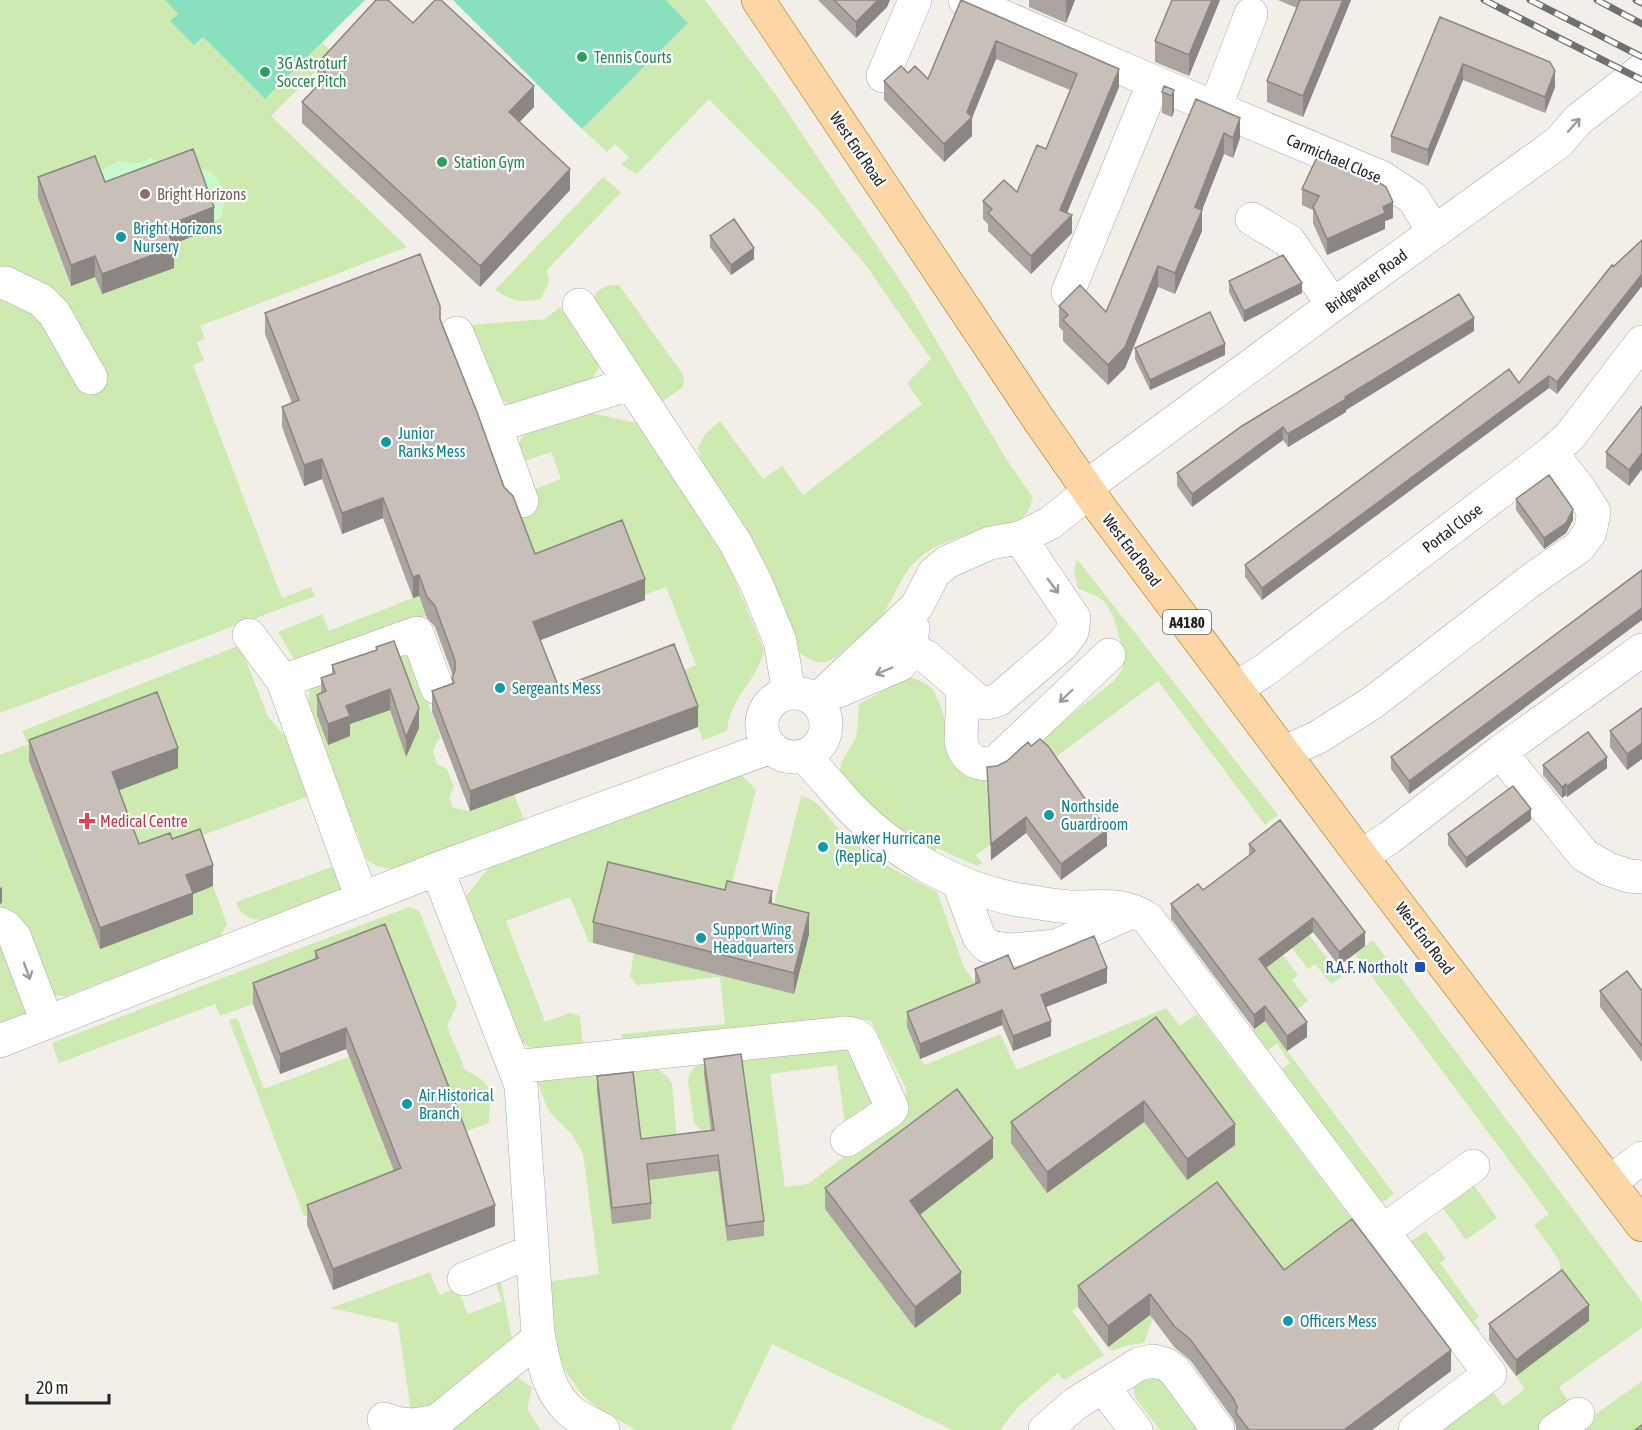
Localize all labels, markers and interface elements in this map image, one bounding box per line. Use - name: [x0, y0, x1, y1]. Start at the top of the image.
- place label: Tennis Courts: [594, 48, 672, 66]
- marker: Tennis Courts: [575, 50, 589, 64]
- place label: 3G Astroturf Soccer Pitch: [277, 54, 347, 90]
- marker: 3G Astroturf Soccer Pitch: [258, 65, 272, 79]
- street label: West End Road: [827, 108, 889, 190]
- one-way arrow: [1567, 118, 1581, 133]
- street label: Carmichael Close: [1284, 130, 1384, 186]
- place label: Station Gym: [454, 153, 525, 172]
- marker: Station Gym: [435, 155, 449, 169]
- place label: Bright Horizons: [157, 185, 247, 204]
- marker: Bright Horizons: [138, 187, 152, 201]
- place label: Bright Horizons Nursery: [133, 219, 223, 256]
- marker: Bright Horizons Nursery: [114, 230, 128, 244]
- street label: Bridgwater Road: [1322, 245, 1411, 317]
- place label: Junior Ranks Mess: [398, 424, 466, 460]
- marker: Junior Ranks Mess: [379, 435, 393, 449]
- street label: Portal Close: [1419, 500, 1485, 556]
- street label: West End Road: [1099, 510, 1165, 590]
- one-way arrow: [1046, 578, 1059, 594]
- road number: A4180: [1163, 610, 1211, 634]
- one-way arrow: [876, 666, 894, 677]
- place label: Sergeants Mess: [512, 679, 601, 698]
- marker: Sergeants Mess: [493, 681, 507, 695]
- one-way arrow: [1059, 688, 1074, 703]
- place label: Northside Guardroom: [1061, 797, 1128, 833]
- marker: Northside Guardroom: [1042, 808, 1056, 822]
- marker: Medical Centre: [78, 812, 96, 830]
- place label: Medical Centre: [100, 812, 188, 830]
- place label: Hawker Hurricane (Replica): [835, 829, 941, 866]
- marker: Hawker Hurricane (Replica): [816, 840, 830, 854]
- street label: West End Road: [1392, 898, 1458, 978]
- place label: Support Wing Headquarters: [713, 920, 794, 957]
- marker: Support Wing Headquarters: [694, 931, 708, 945]
- place label: R.A.F. Northolt: [1326, 958, 1408, 976]
- marker: R.A.F. Northolt: [1413, 960, 1427, 974]
- one-way arrow: [22, 961, 33, 980]
- place label: Air Historical Branch: [419, 1086, 495, 1122]
- marker: Air Historical Branch: [400, 1097, 414, 1111]
- place label: Officers Mess: [1300, 1312, 1377, 1330]
- marker: Officers Mess: [1281, 1314, 1295, 1328]
- scale bar: [27, 1367, 110, 1405]
- text: 20 m: [36, 1377, 68, 1398]

